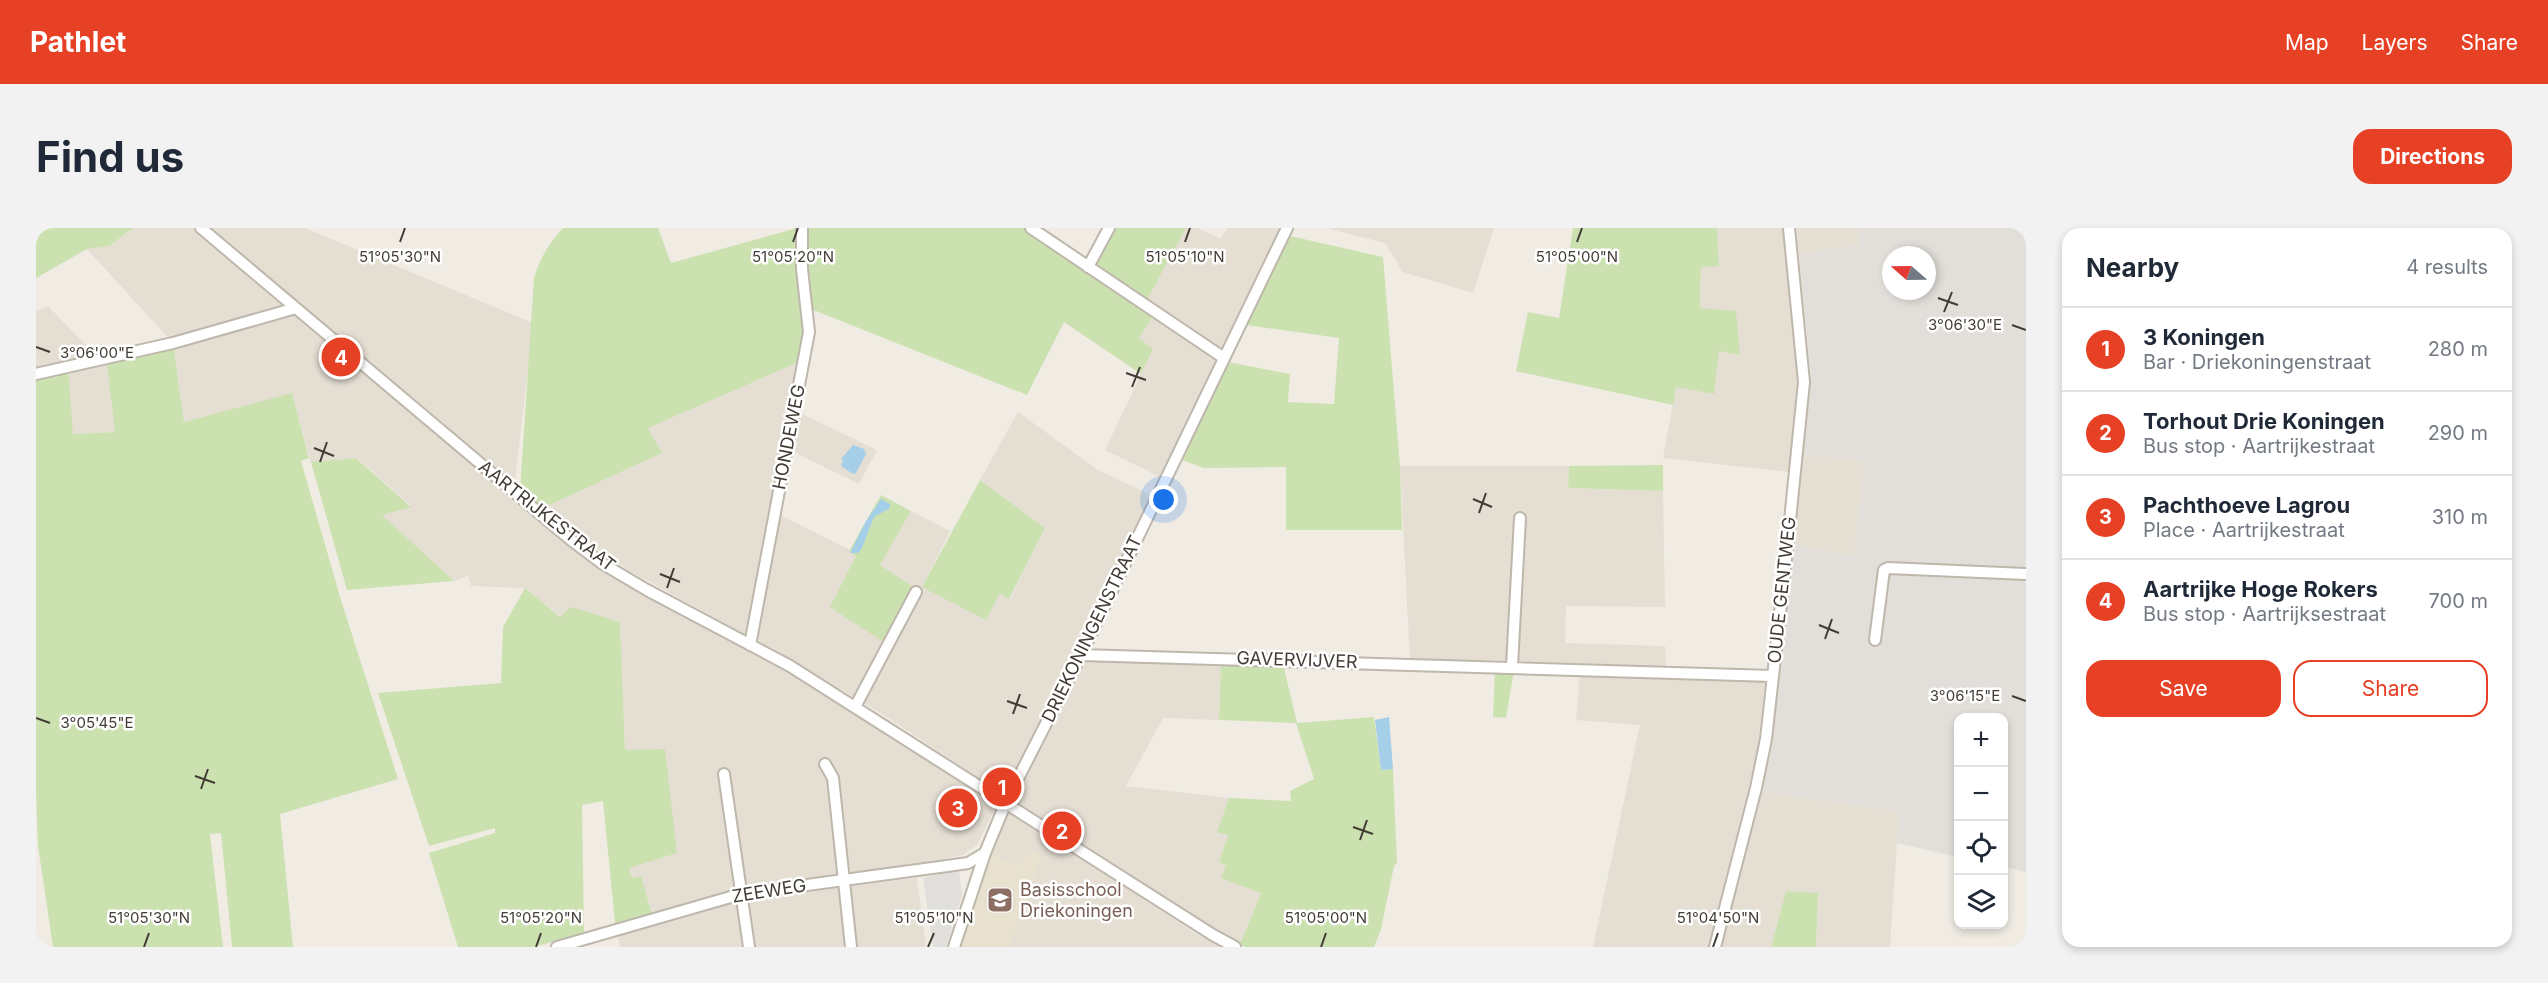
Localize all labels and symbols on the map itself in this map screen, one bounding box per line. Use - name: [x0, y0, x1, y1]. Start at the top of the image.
- north arrow: [1882, 246, 1936, 300]
- text: 51°05'30"N: [359, 247, 441, 266]
- text: 51°05'20"N: [752, 247, 834, 266]
- text: 51°05'10"N: [1146, 247, 1224, 266]
- text: 51°05'00"N: [1536, 247, 1618, 266]
- text: 3°06'30"E: [1928, 315, 2002, 334]
- pin: 4: [322, 334, 360, 380]
- text: 3°06'00"E: [60, 343, 134, 362]
- street label: HONDEWEG: [768, 383, 809, 491]
- street label: AARTRIJKESTRAAT: [475, 456, 620, 576]
- your location: [1149, 485, 1178, 514]
- street label: OUDE GENTWEG: [1763, 516, 1800, 664]
- street label: DRIEKONINGENSTRAAT: [1037, 532, 1146, 726]
- street label: GAVERVIJVER: [1236, 647, 1358, 672]
- text: 3°06'15"E: [1930, 686, 2000, 705]
- text: 3°05'45"E: [61, 713, 133, 732]
- pin: 1: [982, 764, 1022, 810]
- pin: 3: [938, 786, 978, 830]
- pin: 2: [1042, 808, 1082, 854]
- street label: ZEEWEG: [730, 874, 808, 907]
- place label: Basisschool Driekoningen: [1020, 879, 1133, 921]
- school or university icon: Basisschool Driekoningen: [985, 885, 1015, 915]
- text: 51°05'30"N: [108, 908, 190, 927]
- text: 51°05'20"N: [500, 908, 582, 927]
- text: 51°05'10"N: [895, 908, 973, 927]
- text: 51°05'00"N: [1285, 908, 1367, 927]
- text: 51°04'50"N: [1677, 908, 1759, 927]

